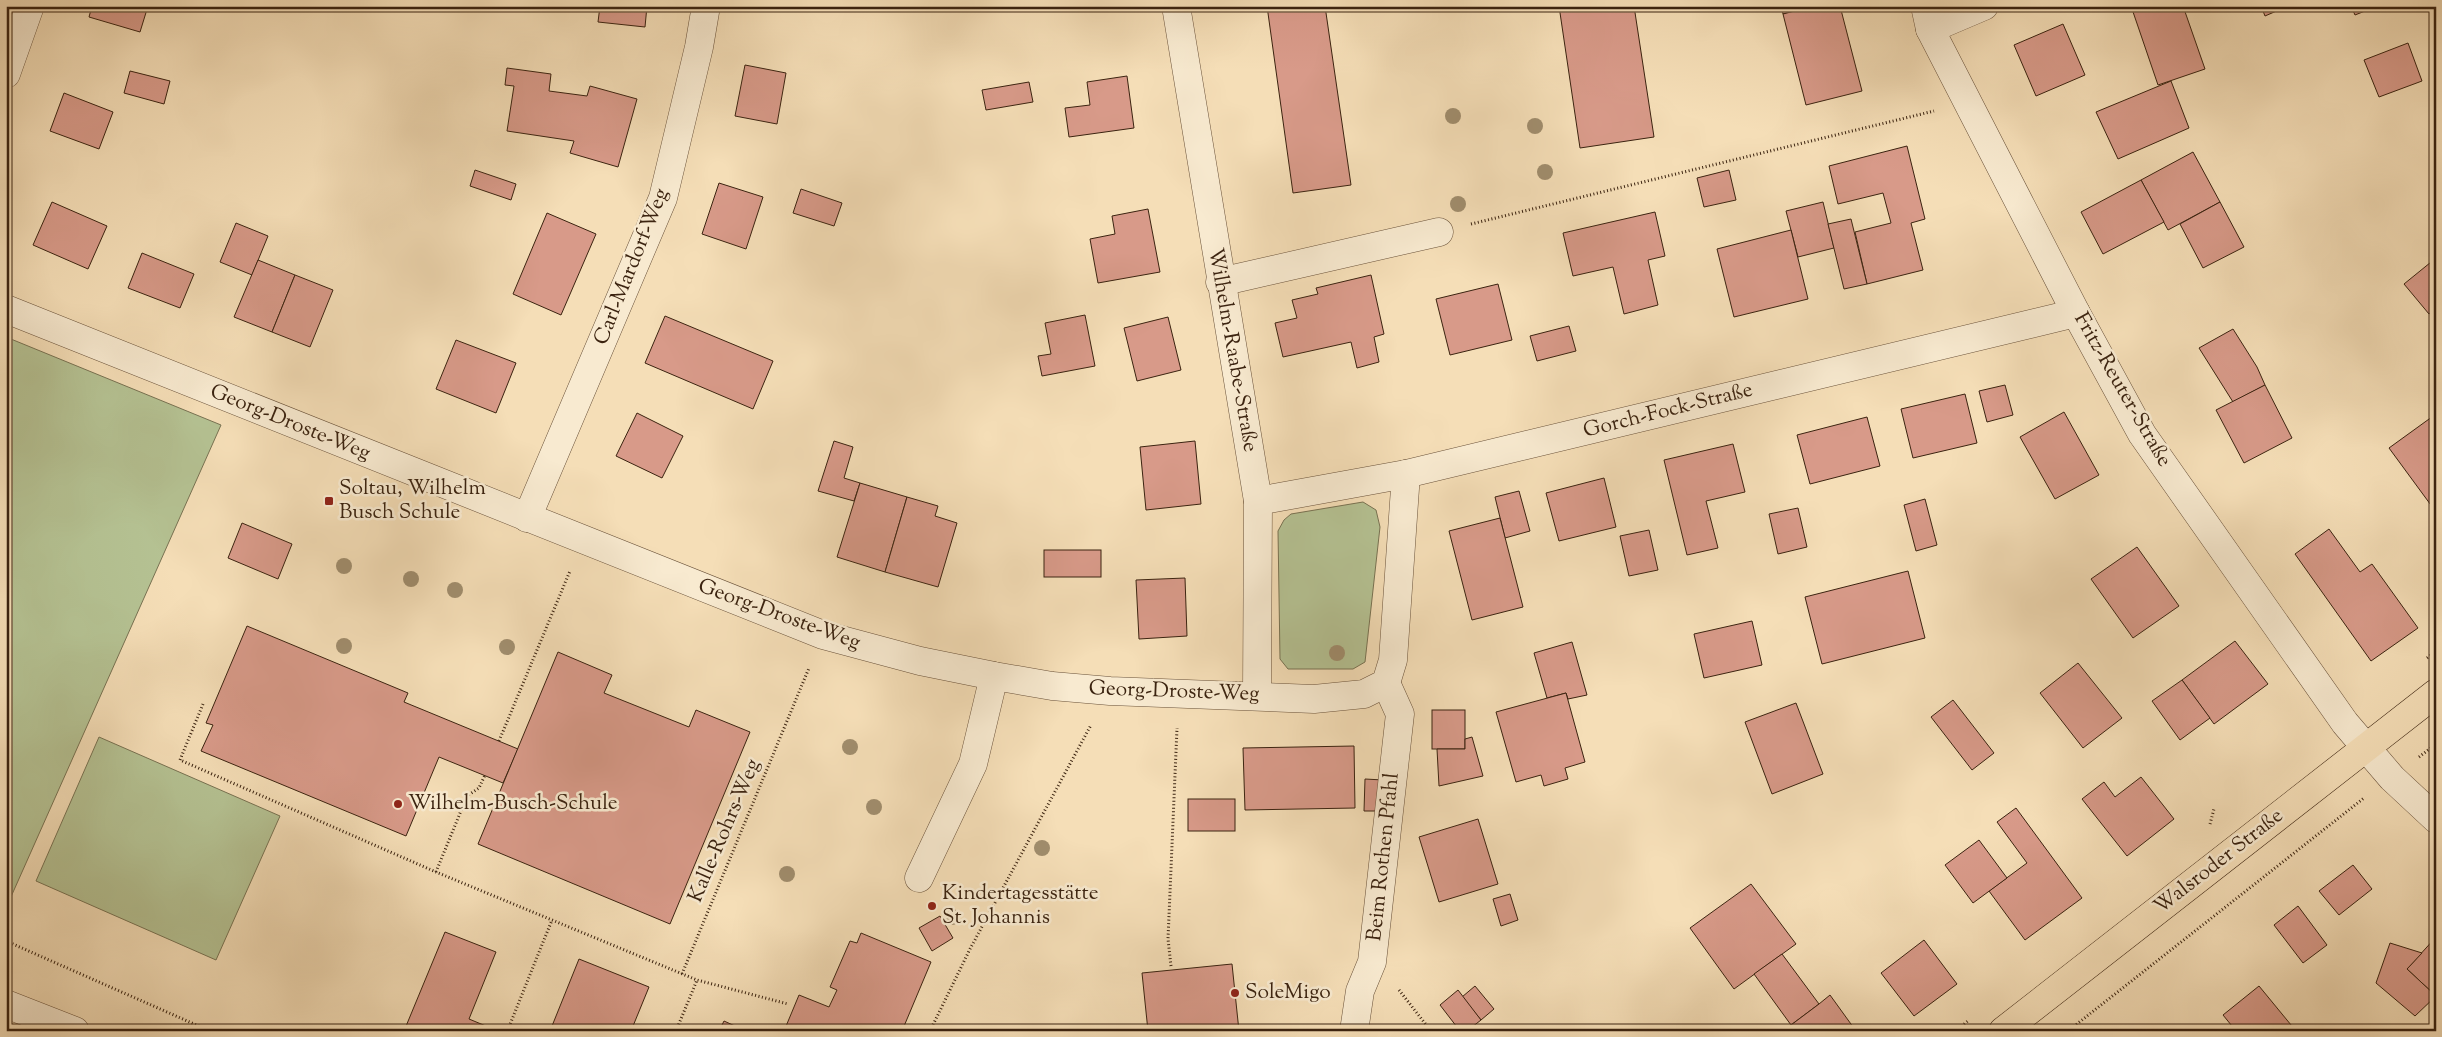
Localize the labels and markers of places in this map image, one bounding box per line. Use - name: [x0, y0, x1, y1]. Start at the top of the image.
- place label: Soltau, Wilhelm Busch Schule: [339, 474, 486, 528]
- marker: Soltau, Wilhelm Busch Schule: [323, 495, 335, 507]
- place label: Wilhelm-Busch-Schule: [408, 789, 618, 819]
- marker: Wilhelm-Busch-Schule: [392, 798, 404, 810]
- place label: Kindertagesstätte St. Johannis: [942, 879, 1099, 933]
- marker: Kindertagesstätte St. Johannis: [926, 900, 938, 912]
- place label: SoleMigo: [1245, 978, 1331, 1008]
- marker: SoleMigo: [1229, 987, 1241, 999]

